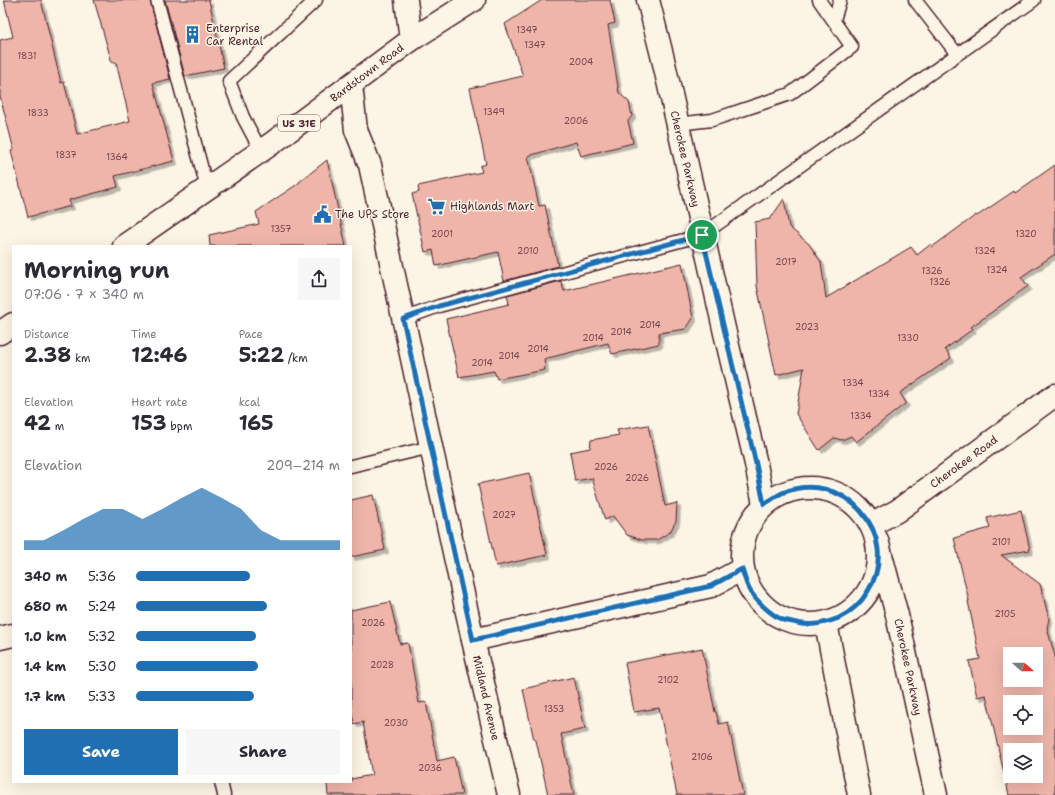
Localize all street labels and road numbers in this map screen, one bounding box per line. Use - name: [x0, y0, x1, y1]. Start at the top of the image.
- street label: Bardstown Road: [327, 40, 407, 106]
- street label: Cherokee Parkway: [667, 109, 703, 209]
- road number: US 31E: [278, 115, 320, 131]
- street label: Cherokee Road: [927, 432, 1001, 492]
- street label: Cherokee Parkway: [890, 617, 926, 717]
- street label: Midland Avenue: [469, 654, 503, 742]

